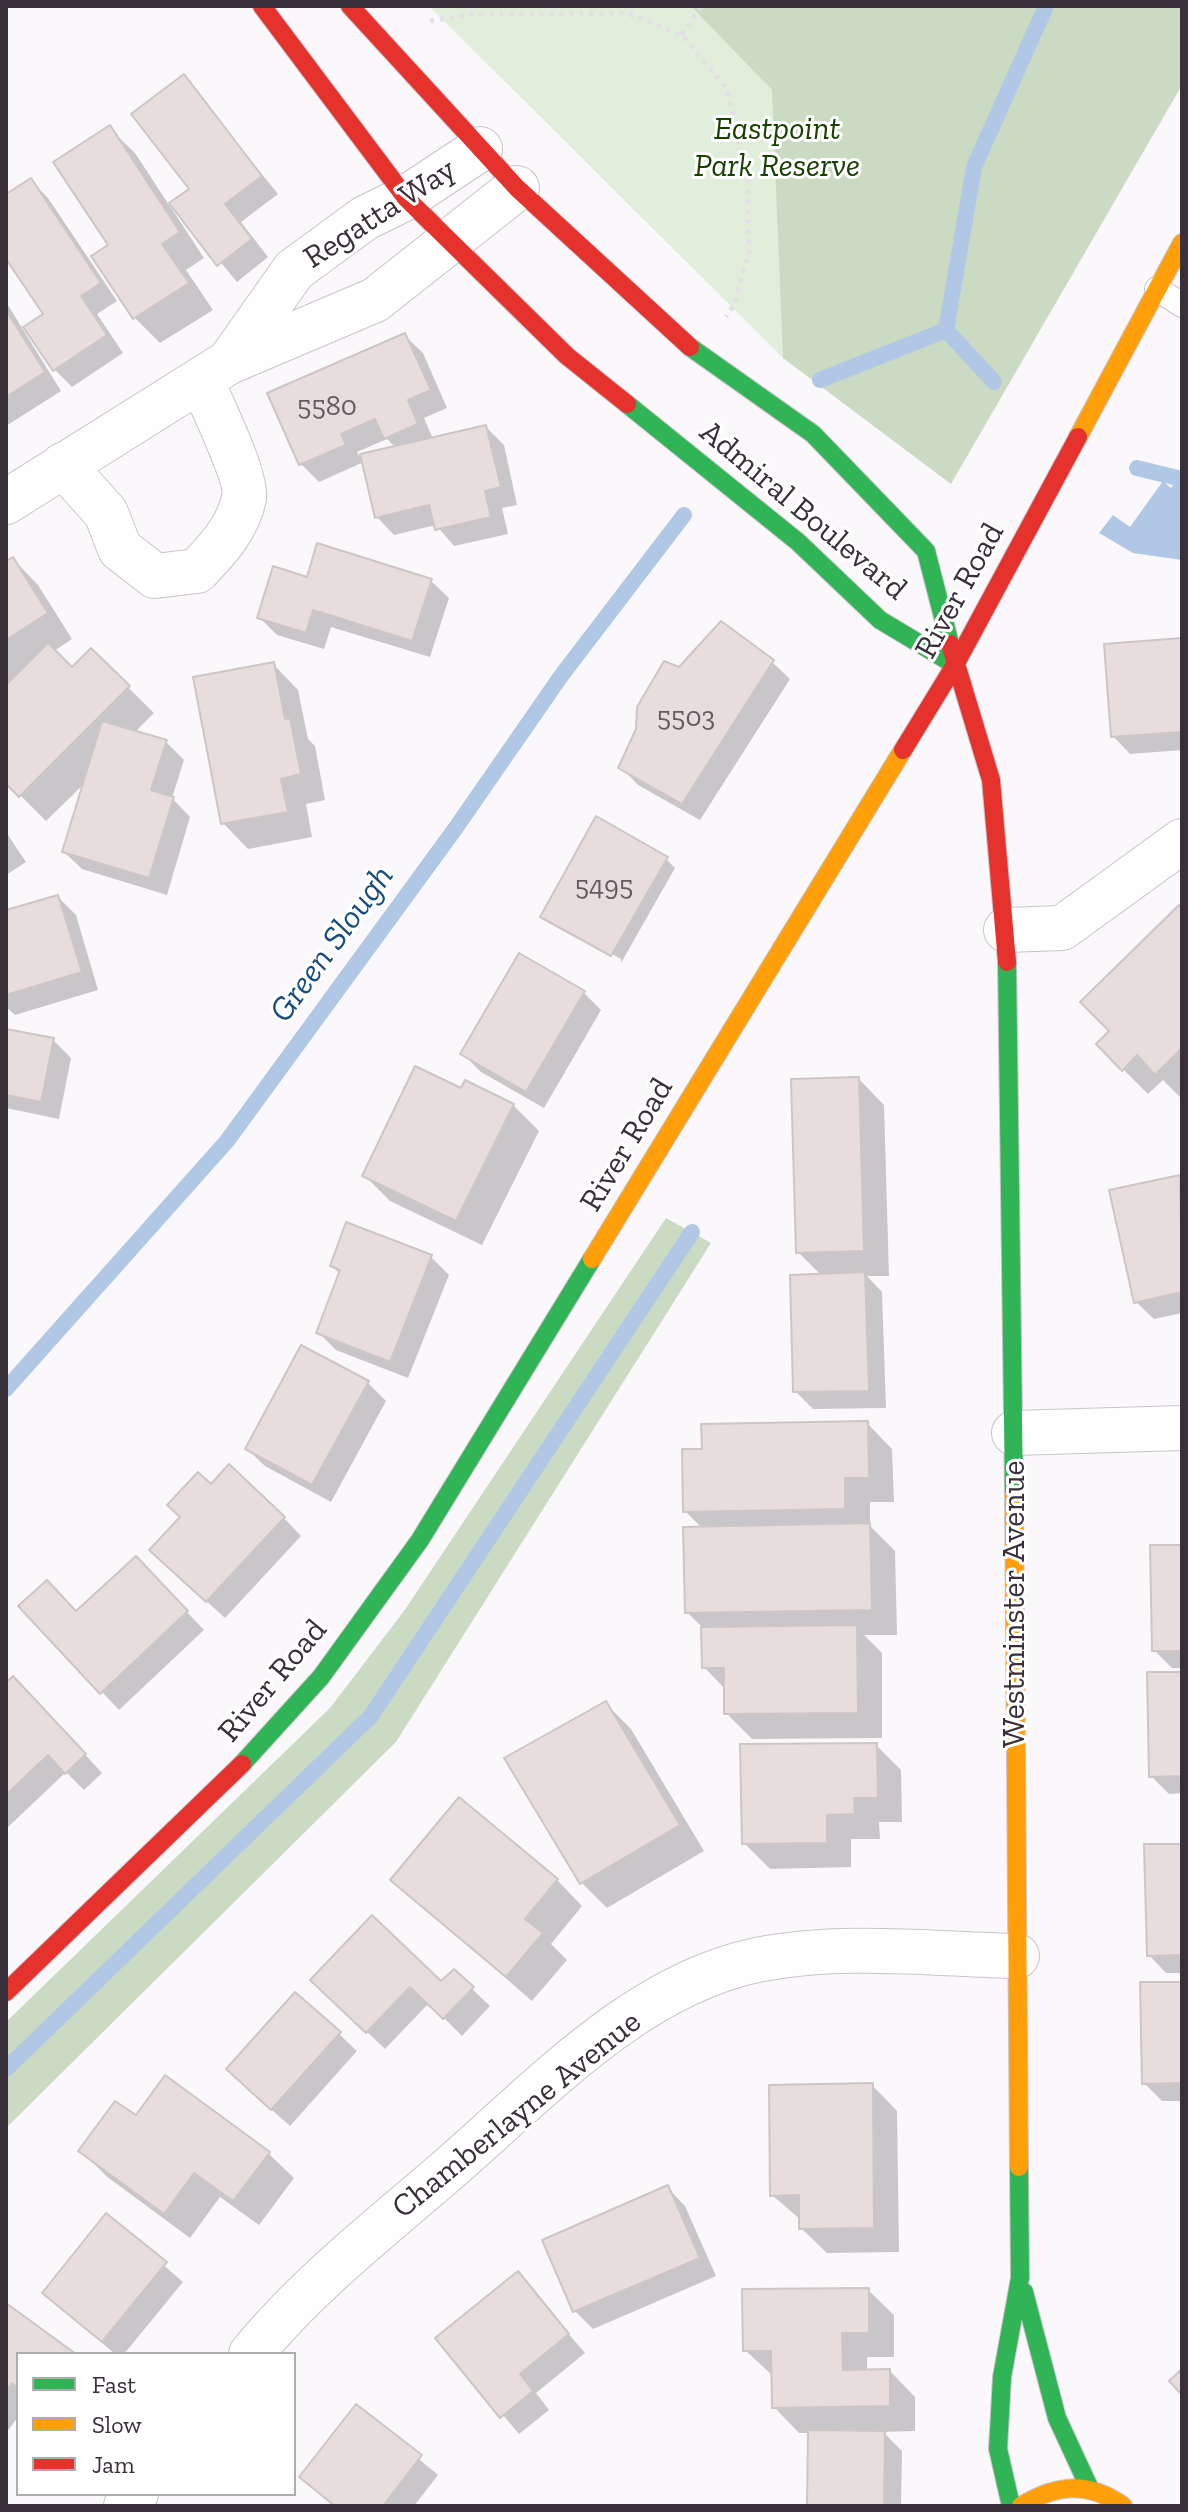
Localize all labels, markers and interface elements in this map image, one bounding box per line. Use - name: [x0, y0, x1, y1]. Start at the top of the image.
- park label: Eastpoint Park Reserve: [694, 111, 860, 186]
- street label: Regatta Way: [297, 151, 463, 277]
- house number: 5580: [297, 390, 357, 424]
- street label: Admiral Boulevard: [692, 413, 914, 609]
- street label: River Road: [907, 517, 1013, 665]
- house number: 5503: [657, 701, 715, 735]
- water label: Green Slough: [261, 858, 403, 1030]
- house number: 5495: [575, 870, 633, 904]
- street label: River Road: [572, 1071, 682, 1219]
- street label: Westminster Avenue: [996, 1460, 1034, 1748]
- street label: River Road: [211, 1612, 335, 1750]
- street label: Chamberlayne Avenue: [385, 2003, 649, 2227]
- legend: [16, 2352, 296, 2496]
- text: Fast: [92, 2370, 136, 2399]
- text: Slow: [92, 2410, 142, 2439]
- text: Jam: [92, 2450, 135, 2479]

